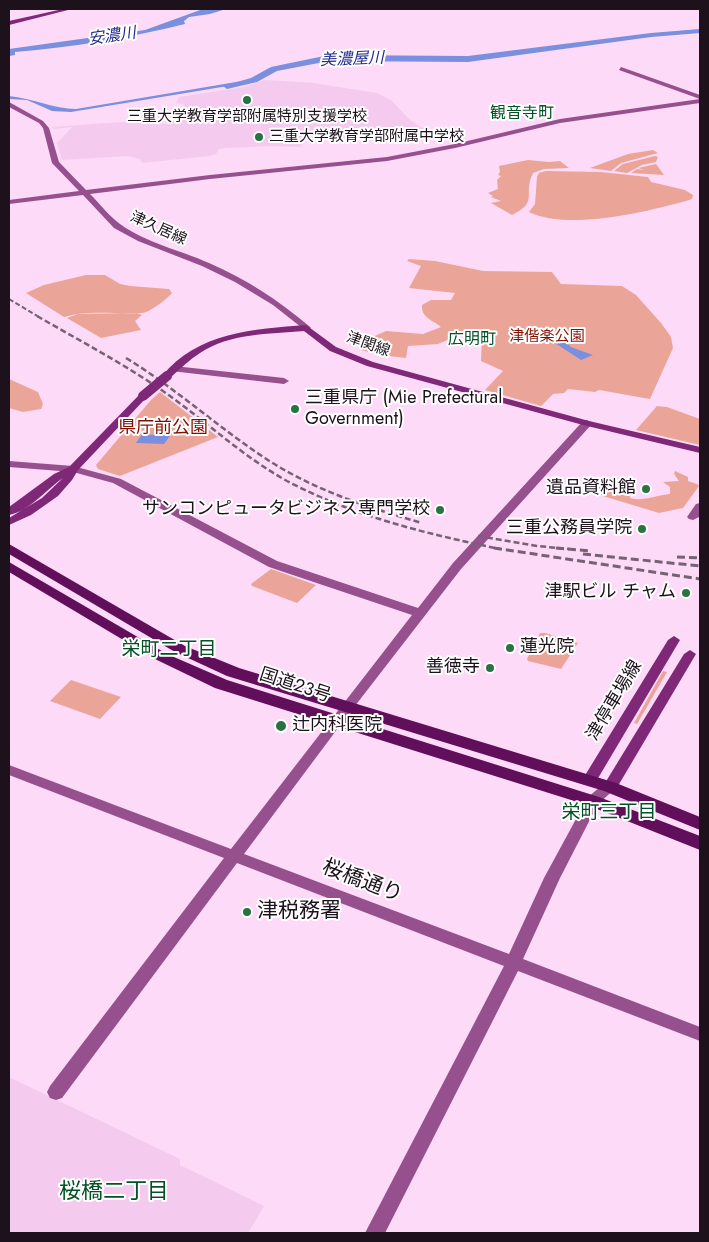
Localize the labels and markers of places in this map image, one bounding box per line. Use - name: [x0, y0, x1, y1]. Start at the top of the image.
- marker: 三重大学教育学部附属特別支援学校: [241, 94, 253, 106]
- place label: 三重大学教育学部附属特別支援学校: [127, 108, 367, 126]
- place label: 三重大学教育学部附属中学校: [269, 128, 464, 146]
- marker: 三重大学教育学部附属中学校: [253, 131, 265, 143]
- place label: 三重県庁 (Mie Prefectural Government): [305, 388, 502, 430]
- marker: 三重県庁 (Mie Prefectural Government): [289, 403, 301, 415]
- place label: 遺品資料館: [546, 478, 636, 500]
- marker: 遺品資料館: [640, 483, 652, 495]
- place label: サンコンピュータビジネス専門学校: [142, 499, 430, 521]
- marker: サンコンピュータビジネス専門学校: [434, 504, 446, 516]
- place label: 三重公務員学院: [506, 518, 632, 540]
- marker: 三重公務員学院: [636, 523, 648, 535]
- place label: 津駅ビル チャム: [545, 582, 676, 604]
- marker: 津駅ビル チャム: [680, 587, 692, 599]
- place label: 蓮光院: [520, 637, 574, 659]
- marker: 蓮光院: [504, 642, 516, 654]
- place label: 善徳寺: [426, 657, 480, 679]
- marker: 善徳寺: [484, 662, 496, 674]
- place label: 辻内科医院: [292, 715, 382, 737]
- marker: 辻内科医院: [274, 719, 288, 733]
- place label: 津税務署: [257, 899, 341, 925]
- marker: 津税務署: [241, 906, 253, 918]

